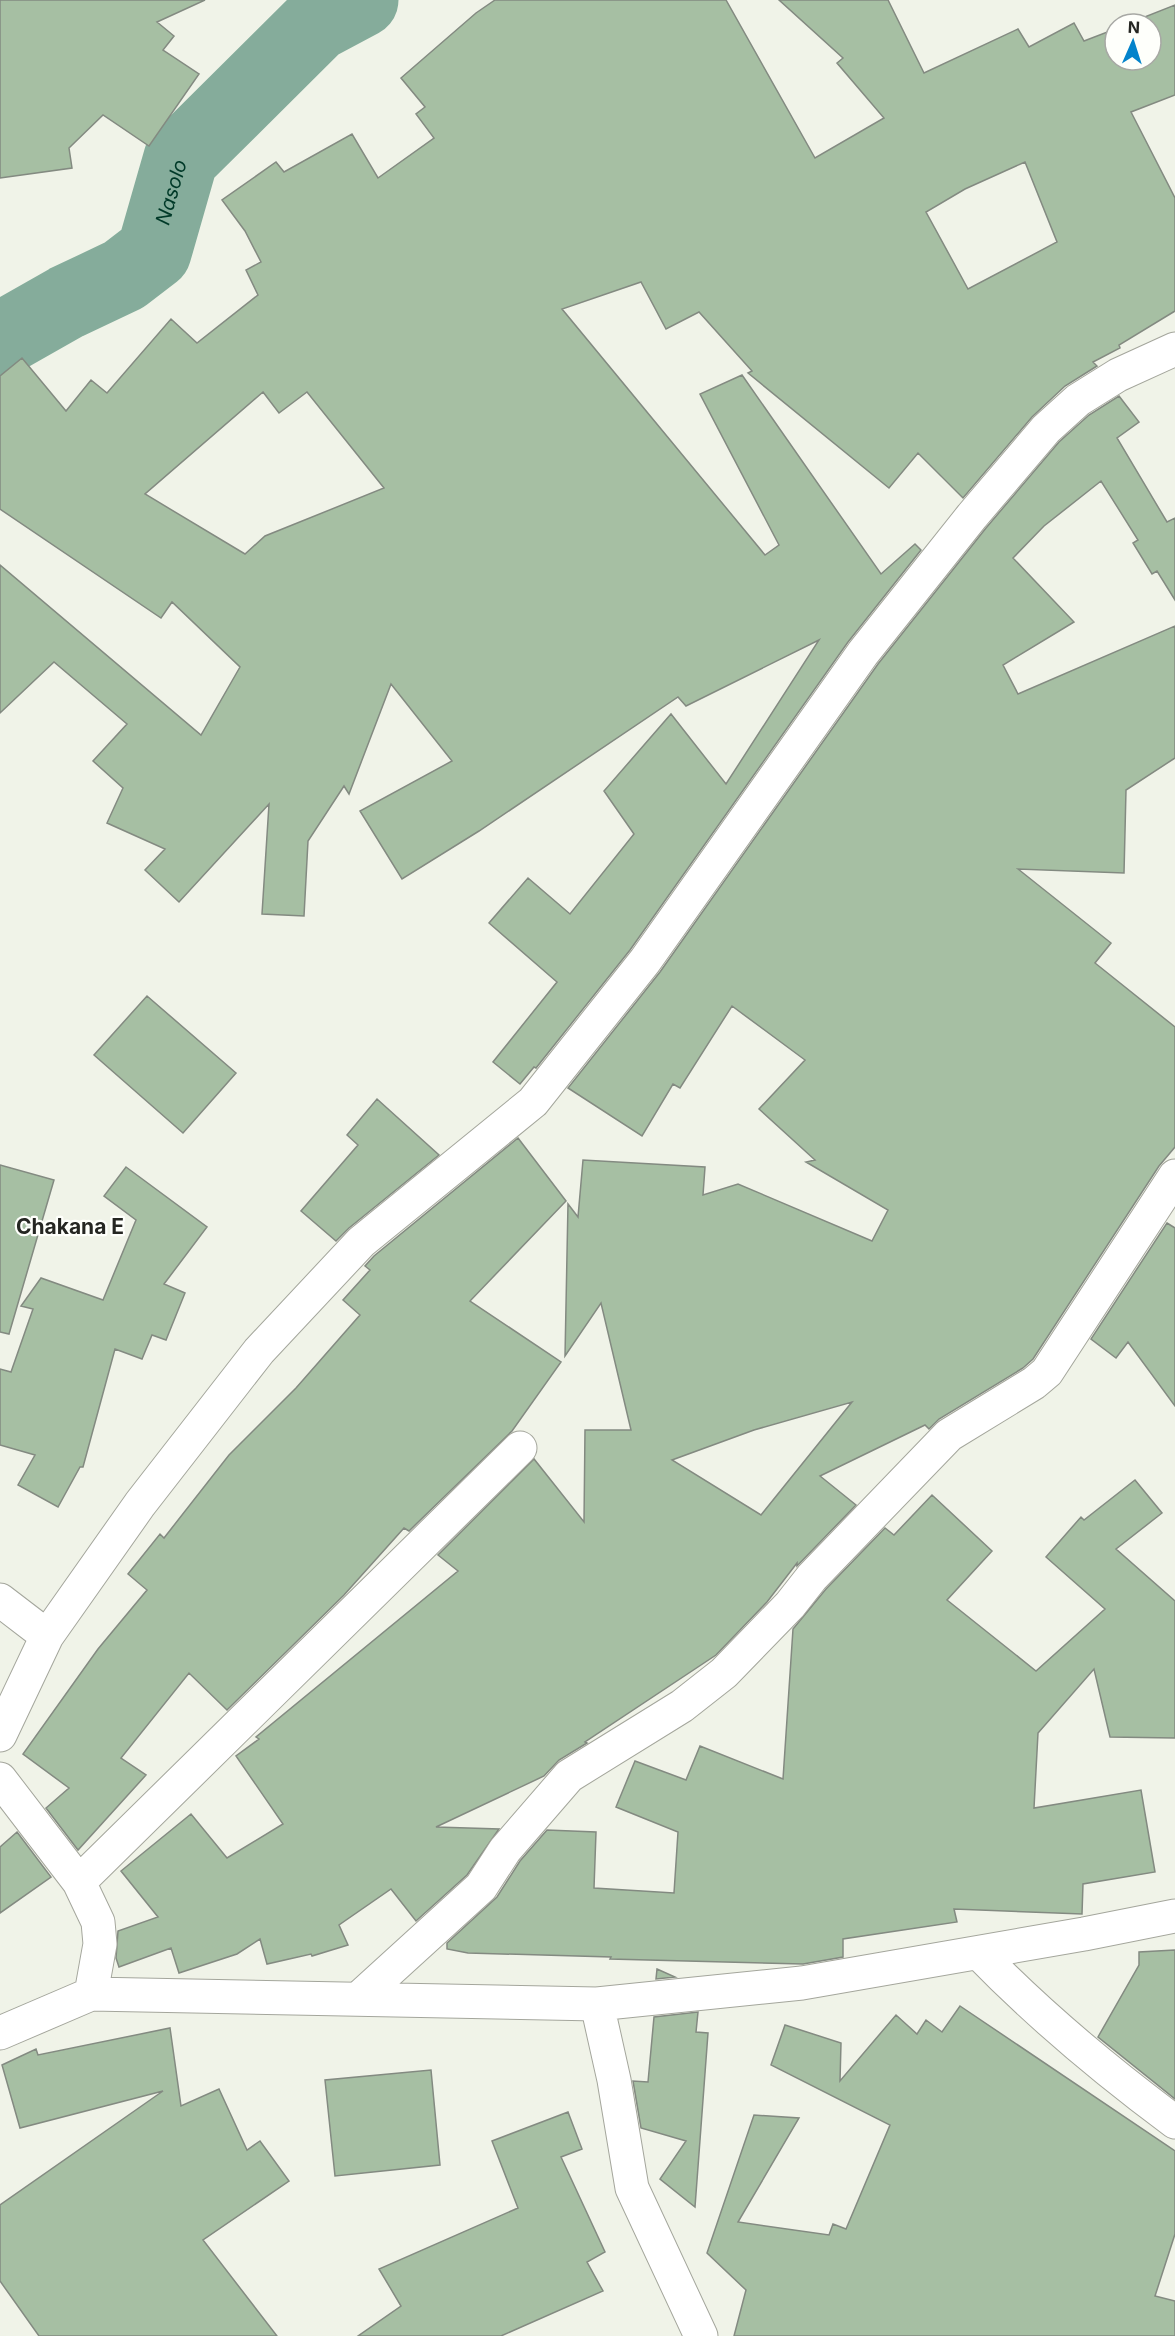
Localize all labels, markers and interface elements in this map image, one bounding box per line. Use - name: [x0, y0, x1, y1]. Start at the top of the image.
- north arrow: [1103, 12, 1163, 72]
- text: N: [1127, 17, 1140, 37]
- water label: Nasolo: [150, 157, 192, 228]
- district label: Chakana E: [16, 1214, 124, 1239]

